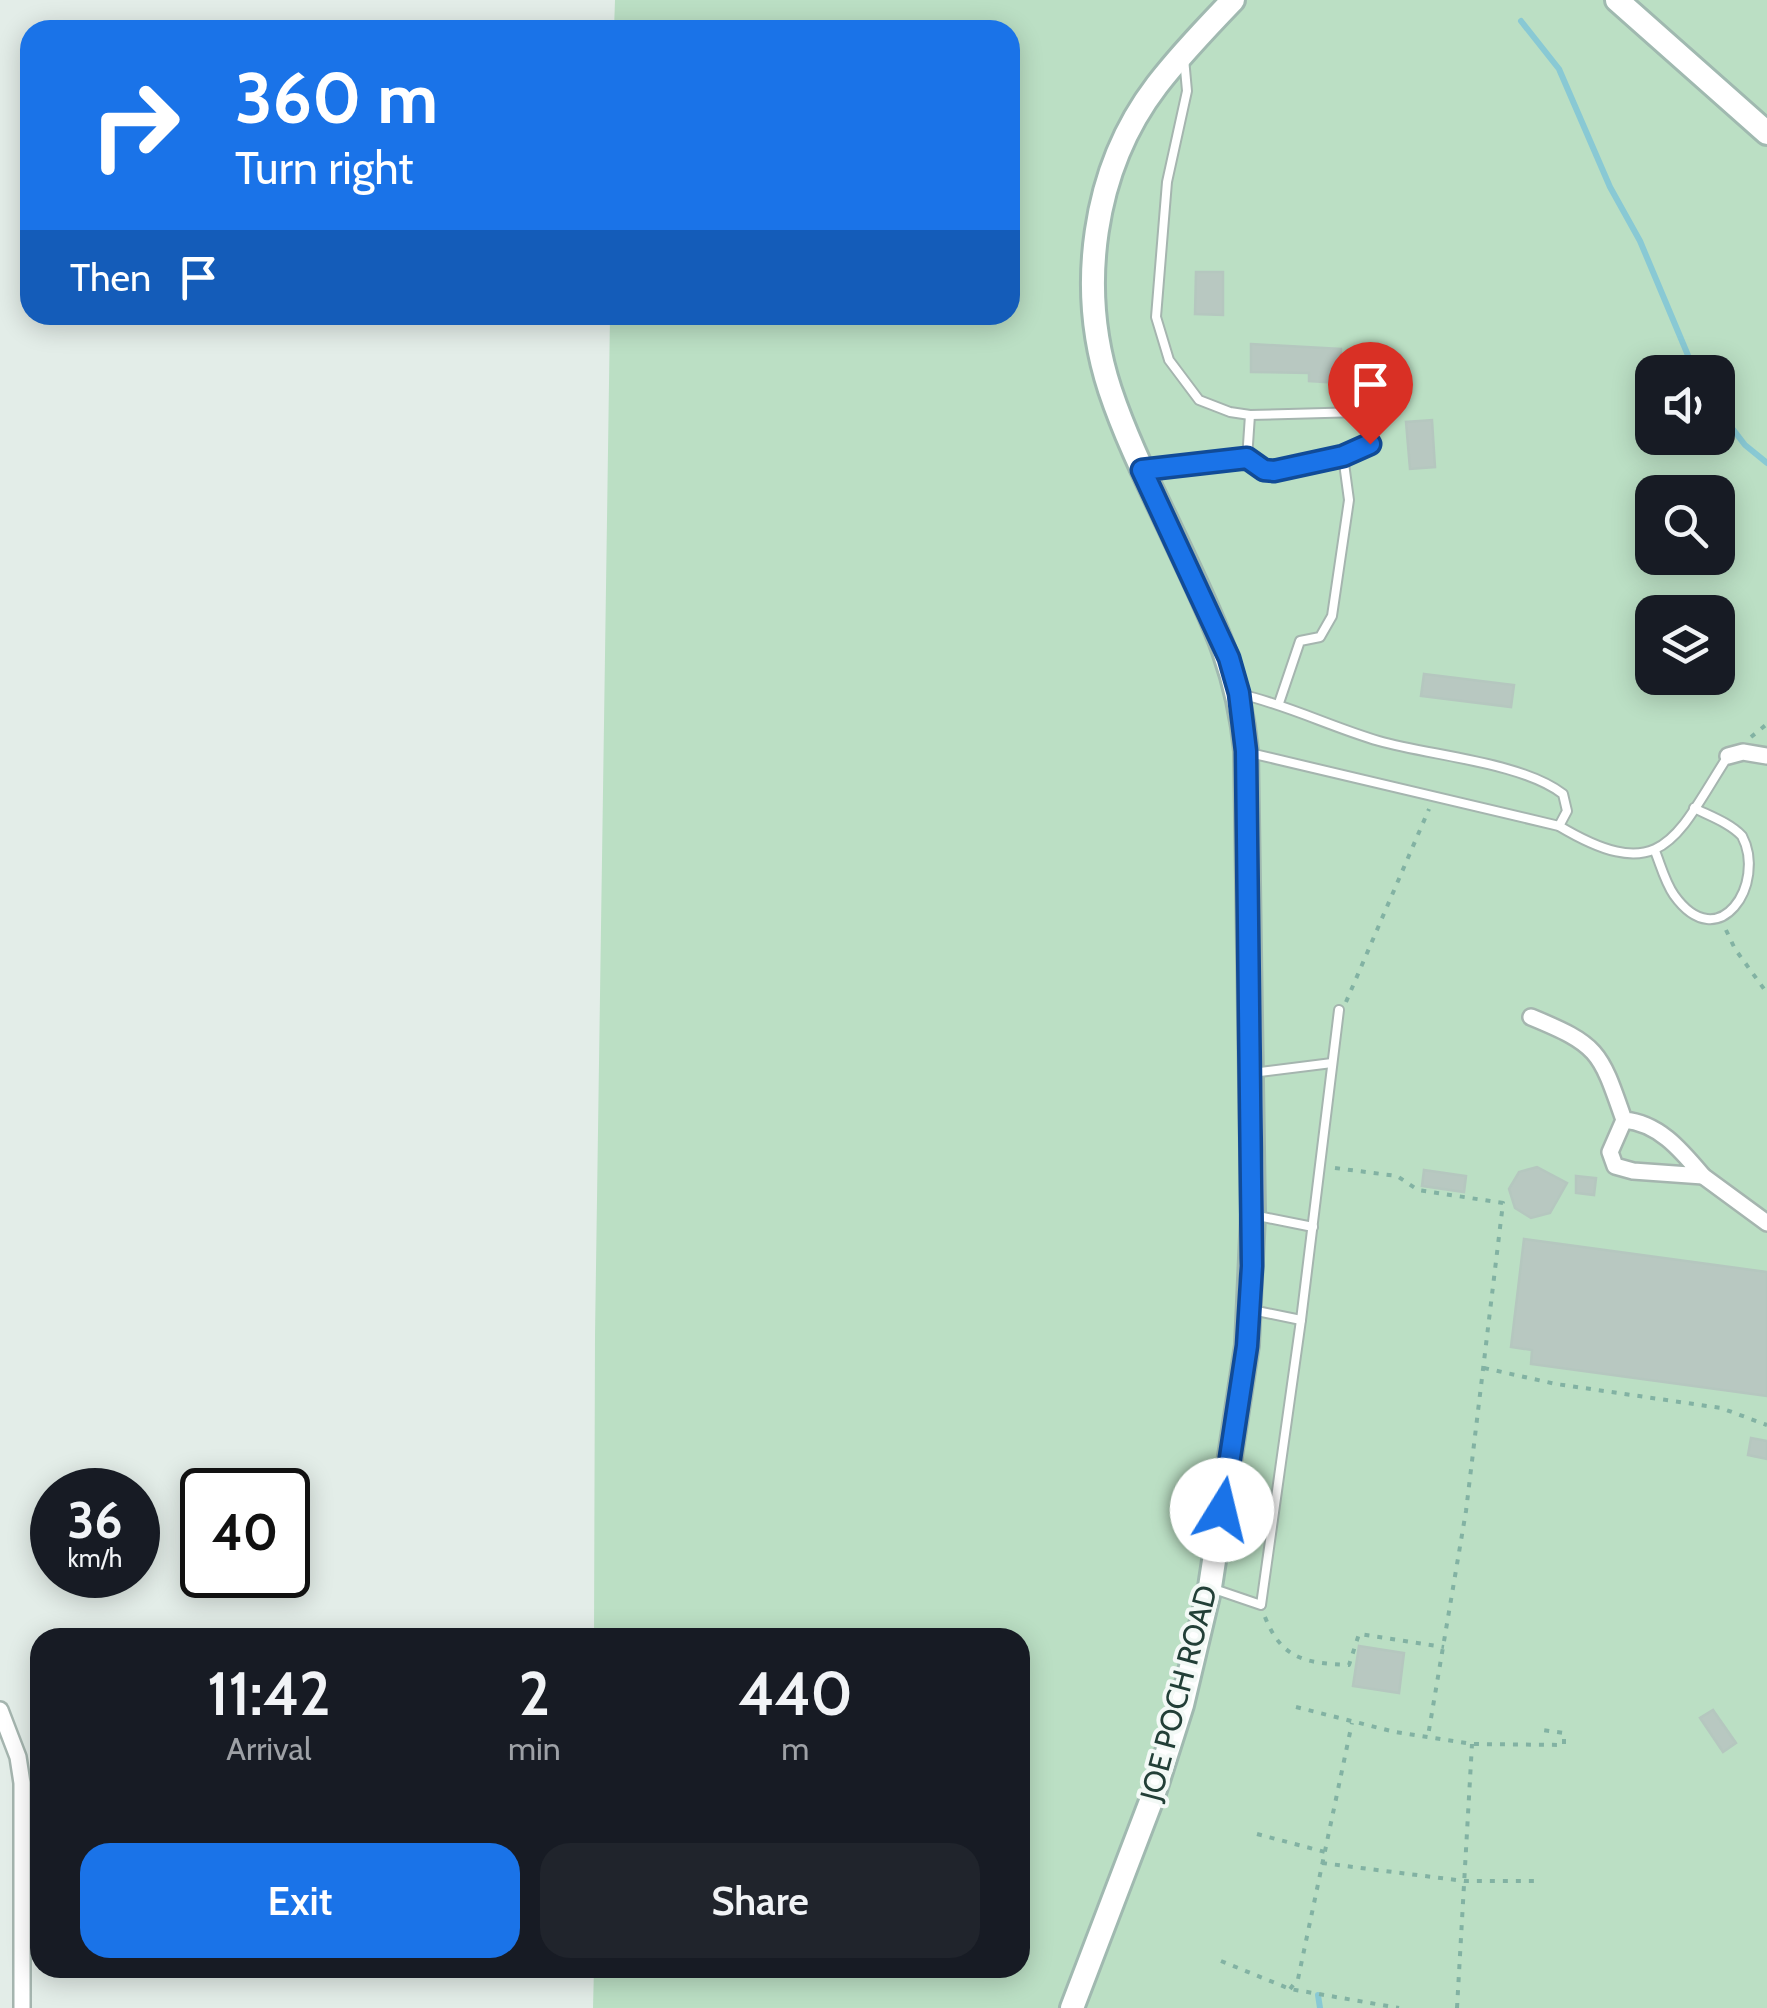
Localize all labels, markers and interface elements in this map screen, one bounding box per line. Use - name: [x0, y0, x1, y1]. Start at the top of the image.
- text: 360 m: [235, 55, 438, 141]
- icon: right: [70, 60, 200, 190]
- text: Turn right: [235, 141, 414, 195]
- icon: arrive: [171, 250, 226, 305]
- text: Then: [70, 254, 151, 301]
- pin: [1328, 342, 1413, 445]
- map controls: [1635, 355, 1735, 695]
- button: sound: [1635, 355, 1735, 455]
- icon: arrive: [1343, 357, 1398, 412]
- button: search: [1635, 475, 1735, 575]
- button: layers: [1635, 595, 1735, 695]
- position arrow: [1170, 1458, 1274, 1562]
- speed limit sign: 40: [180, 1468, 310, 1598]
- text: 36: [67, 1490, 123, 1551]
- text: km/h: [68, 1543, 122, 1573]
- street label: JOE POCH ROAD: [1132, 1581, 1225, 1806]
- text: 11:42: [207, 1657, 331, 1730]
- text: 2: [518, 1657, 550, 1730]
- text: 440: [738, 1657, 853, 1730]
- text: Arrival: [226, 1729, 312, 1768]
- text: min: [508, 1729, 561, 1768]
- text: m: [781, 1729, 809, 1768]
- button: Exit: [80, 1843, 520, 1958]
- button: Share: [540, 1843, 980, 1958]

